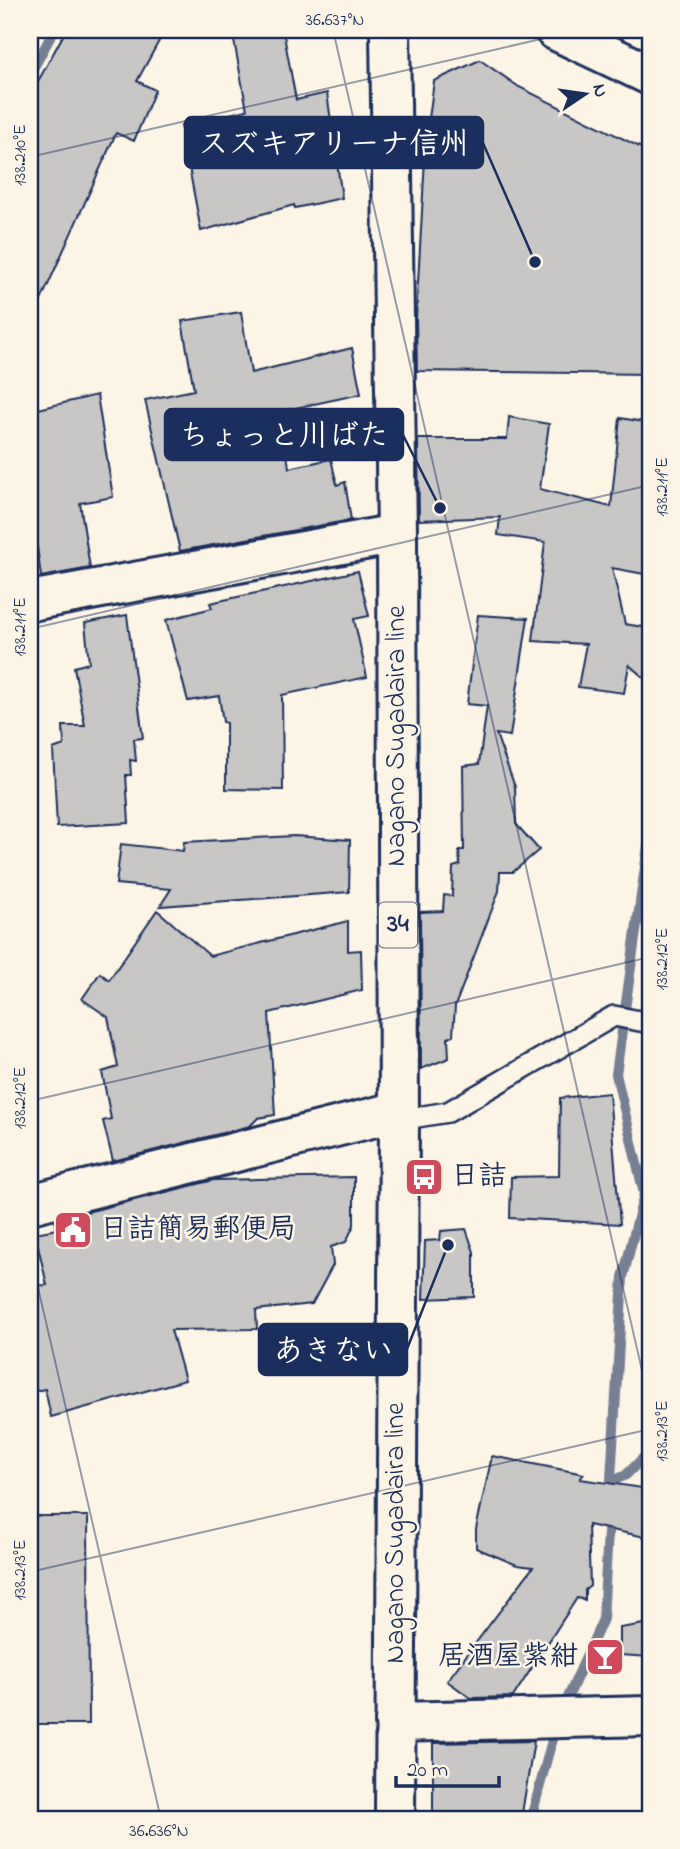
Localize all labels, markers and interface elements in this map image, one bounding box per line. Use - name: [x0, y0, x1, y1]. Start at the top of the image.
- text: 36.637°N: [306, 8, 364, 34]
- north arrow: [550, 60, 620, 130]
- text: N: [585, 81, 614, 100]
- callout: スズキアリーナ信州: [185, 117, 483, 168]
- text: 138.210°E: [8, 124, 34, 186]
- text: スズキアリーナ信州: [198, 124, 470, 168]
- callout: ちょっと川ばた: [165, 409, 403, 460]
- text: ちょっと川ばた: [179, 416, 389, 460]
- text: 138.211°E: [650, 457, 676, 517]
- text: 138.211°E: [8, 597, 34, 657]
- street label: Nagano Sugadaira line: [377, 605, 418, 867]
- road number: 34: [379, 902, 417, 948]
- text: 138.212°E: [650, 927, 676, 990]
- text: 138.212°E: [8, 1066, 34, 1129]
- bus stop icon: 日詰: [403, 1156, 445, 1198]
- place label: 日詰: [451, 1157, 507, 1198]
- public building icon: 日詰簡易郵便局: [52, 1209, 94, 1251]
- place label: 日詰簡易郵便局: [100, 1210, 296, 1251]
- callout: あきない: [259, 1324, 407, 1375]
- text: あきない: [273, 1331, 393, 1375]
- text: 138.213°E: [650, 1400, 676, 1462]
- street label: Nagano Sugadaira line: [376, 1402, 417, 1664]
- text: 138.213°E: [8, 1539, 34, 1601]
- bar icon: 居酒屋紫紺: [584, 1636, 626, 1678]
- place label: 居酒屋紫紺: [438, 1637, 578, 1678]
- scale bar: [396, 1744, 500, 1788]
- text: 20 m: [407, 1756, 448, 1786]
- text: 36.636°N: [129, 1819, 189, 1845]

